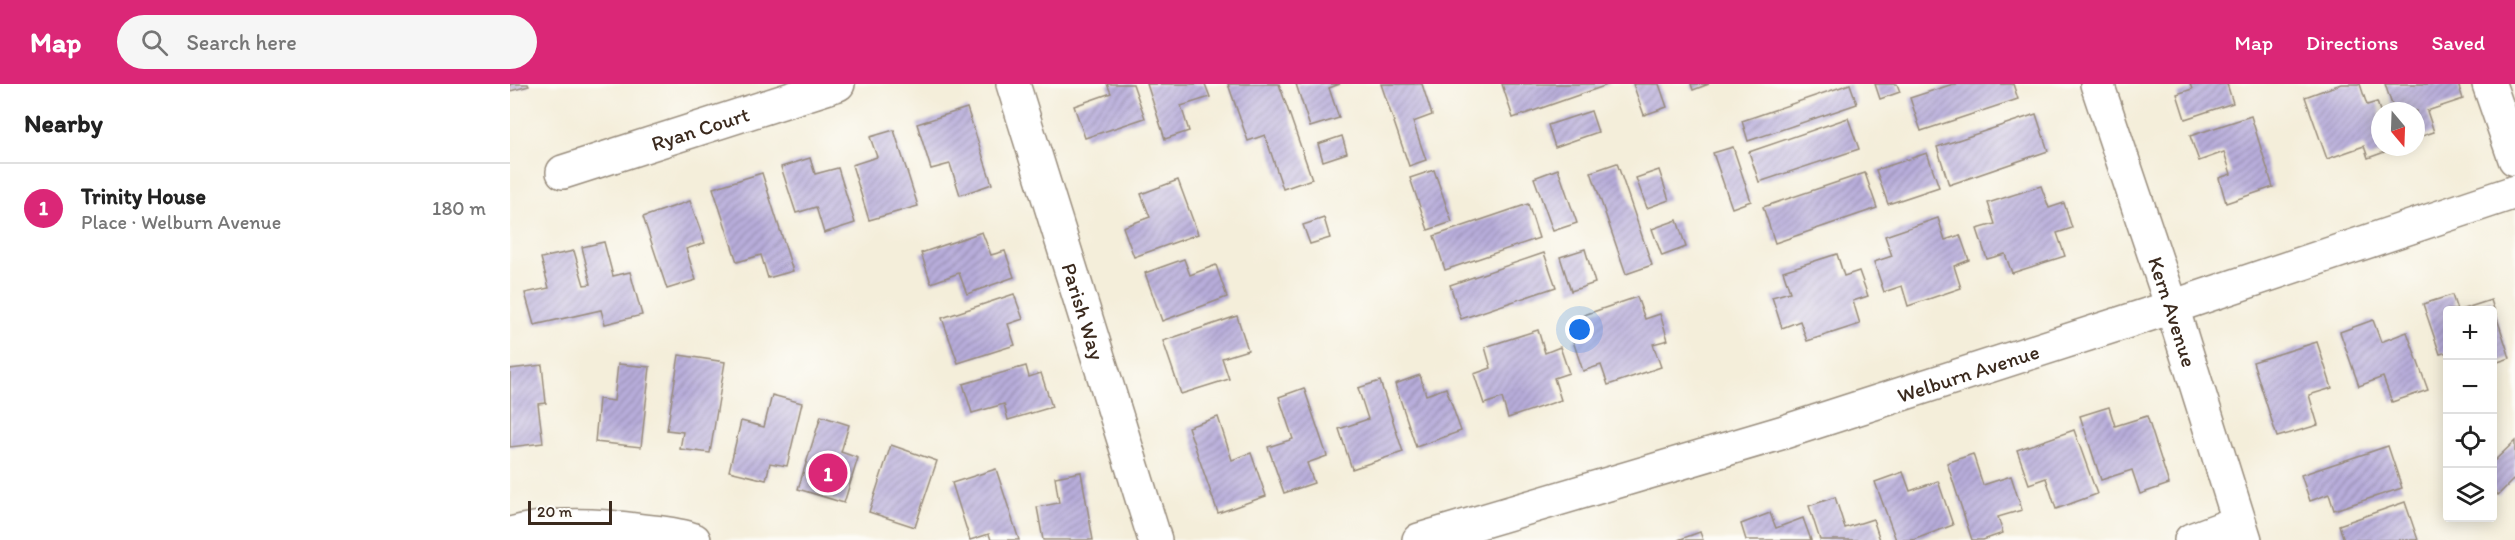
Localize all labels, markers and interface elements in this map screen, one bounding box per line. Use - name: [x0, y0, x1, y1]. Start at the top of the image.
- search box: [117, 15, 537, 69]
- text: Map: [30, 25, 81, 59]
- icon: search: [138, 26, 171, 59]
- text: Search here: [186, 29, 297, 56]
- text: Map: [2235, 30, 2273, 55]
- text: Directions: [2306, 30, 2398, 55]
- text: Saved: [2431, 30, 2485, 55]
- street label: Ryan Court: [648, 101, 752, 155]
- north arrow: [2371, 102, 2425, 156]
- text: Nearby: [24, 107, 103, 139]
- text: Trinity House: [81, 183, 206, 210]
- text: 1: [39, 196, 48, 220]
- text: 180 m: [432, 196, 486, 220]
- text: Place · Welburn Avenue: [81, 210, 281, 234]
- street label: Kern Avenue: [2143, 253, 2202, 370]
- street label: Parish Way: [1057, 260, 1111, 363]
- map controls: [2443, 306, 2497, 522]
- button: +: [2443, 306, 2497, 360]
- your location: [1565, 315, 1594, 344]
- street label: Welburn Avenue: [1894, 338, 2042, 407]
- button: −: [2443, 360, 2497, 414]
- button: locate: [2443, 414, 2497, 468]
- pin: 1: [808, 450, 848, 496]
- button: layers: [2443, 468, 2497, 522]
- scale bar: [528, 498, 612, 526]
- text: 20 m: [537, 502, 572, 521]

